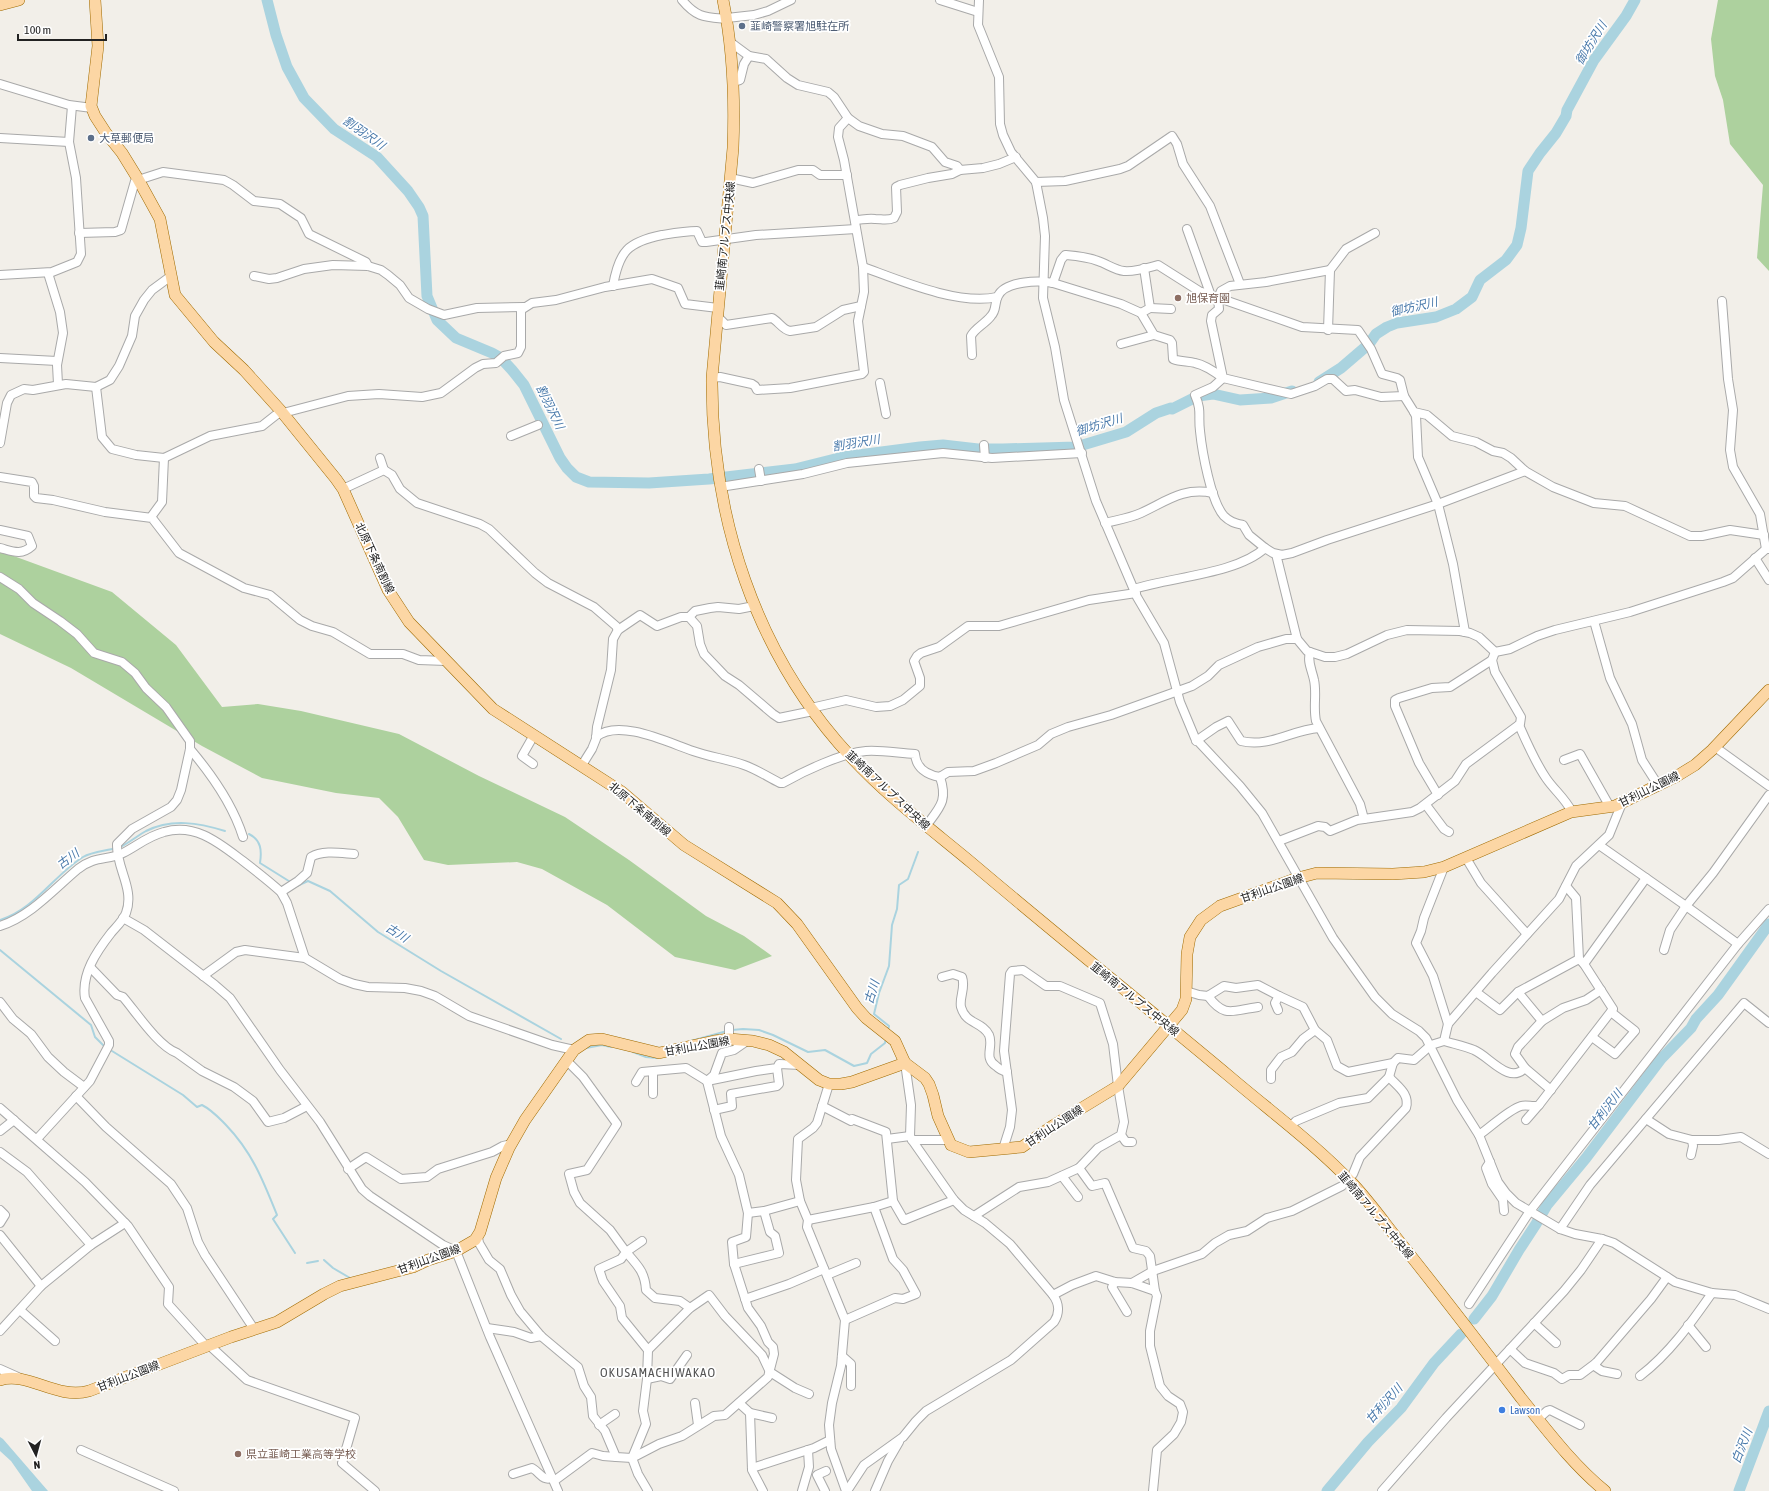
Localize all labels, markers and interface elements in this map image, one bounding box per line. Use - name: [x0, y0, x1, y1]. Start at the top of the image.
- scale bar: [18, 16, 106, 42]
- water label: 御坊沢川: [1572, 17, 1611, 67]
- place label: 韮崎警察署旭駐在所: [750, 20, 850, 32]
- marker: 韮崎警察署旭駐在所: [737, 21, 747, 31]
- text: 100 m: [24, 23, 51, 37]
- water label: 割羽沢川: [340, 113, 389, 154]
- place label: 大草郵便局: [99, 132, 154, 144]
- marker: 大草郵便局: [86, 133, 96, 143]
- street label: 韮崎南アルプス中央線: [713, 181, 737, 291]
- place label: 旭保育園: [1186, 292, 1230, 304]
- marker: 旭保育園: [1173, 293, 1183, 303]
- water label: 御坊沢川: [1389, 294, 1441, 319]
- water label: 割羽沢川: [533, 382, 568, 433]
- water label: 御坊沢川: [1074, 411, 1126, 439]
- water label: 割羽沢川: [831, 432, 883, 454]
- street label: 北原下条南割線: [353, 521, 397, 595]
- street label: 韮崎南アルプス中央線: [844, 748, 932, 832]
- street label: 甘利山公園線: [1617, 769, 1681, 809]
- street label: 北原下条南割線: [607, 780, 673, 838]
- water label: 古川: [54, 845, 83, 872]
- street label: 甘利山公園線: [1239, 872, 1305, 904]
- water label: 古川: [383, 921, 413, 946]
- street label: 韮崎南アルプス中央線: [1089, 960, 1181, 1038]
- water label: 古川: [862, 977, 883, 1006]
- street label: 甘利山公園線: [663, 1034, 731, 1058]
- water label: 甘利沢川: [1585, 1085, 1627, 1133]
- street label: 甘利山公園線: [1023, 1103, 1085, 1149]
- street label: 韮崎南アルプス中央線: [1336, 1169, 1416, 1261]
- street label: 甘利山公園線: [396, 1242, 462, 1276]
- street label: 甘利山公園線: [95, 1359, 161, 1393]
- district label: OKUSAMACHIWAKAO: [600, 1365, 716, 1380]
- water label: 甘利沢川: [1363, 1380, 1407, 1427]
- place label: Lawson: [1510, 1404, 1540, 1416]
- marker: Lawson: [1497, 1405, 1507, 1415]
- water label: 白沢川: [1729, 1425, 1756, 1465]
- north arrow: [16, 1435, 56, 1475]
- place label: 県立韮崎工業高等学校: [246, 1448, 356, 1460]
- marker: 県立韮崎工業高等学校: [233, 1449, 243, 1459]
- text: N: [33, 1459, 41, 1471]

